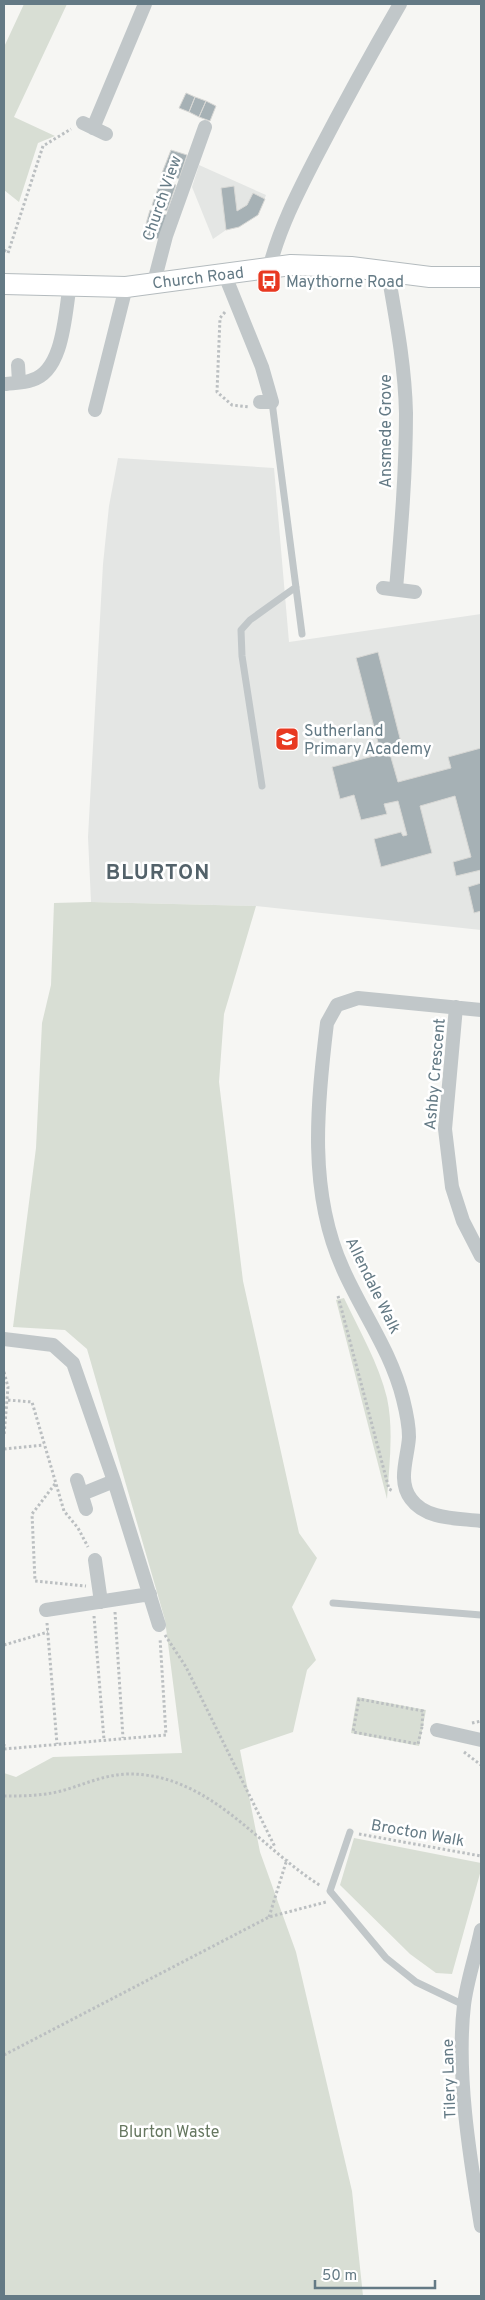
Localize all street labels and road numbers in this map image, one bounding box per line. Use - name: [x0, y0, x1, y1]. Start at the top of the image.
- street label: Church View: [139, 153, 187, 244]
- street label: Church Road: [151, 263, 245, 295]
- street label: Ansmede Grove: [377, 374, 397, 488]
- street label: Ashby Crescent: [421, 1017, 451, 1131]
- street label: Allendale Walk: [340, 1234, 404, 1337]
- street label: Brocton Walk: [369, 1816, 466, 1852]
- street label: Tilery Lane: [439, 2038, 461, 2119]

